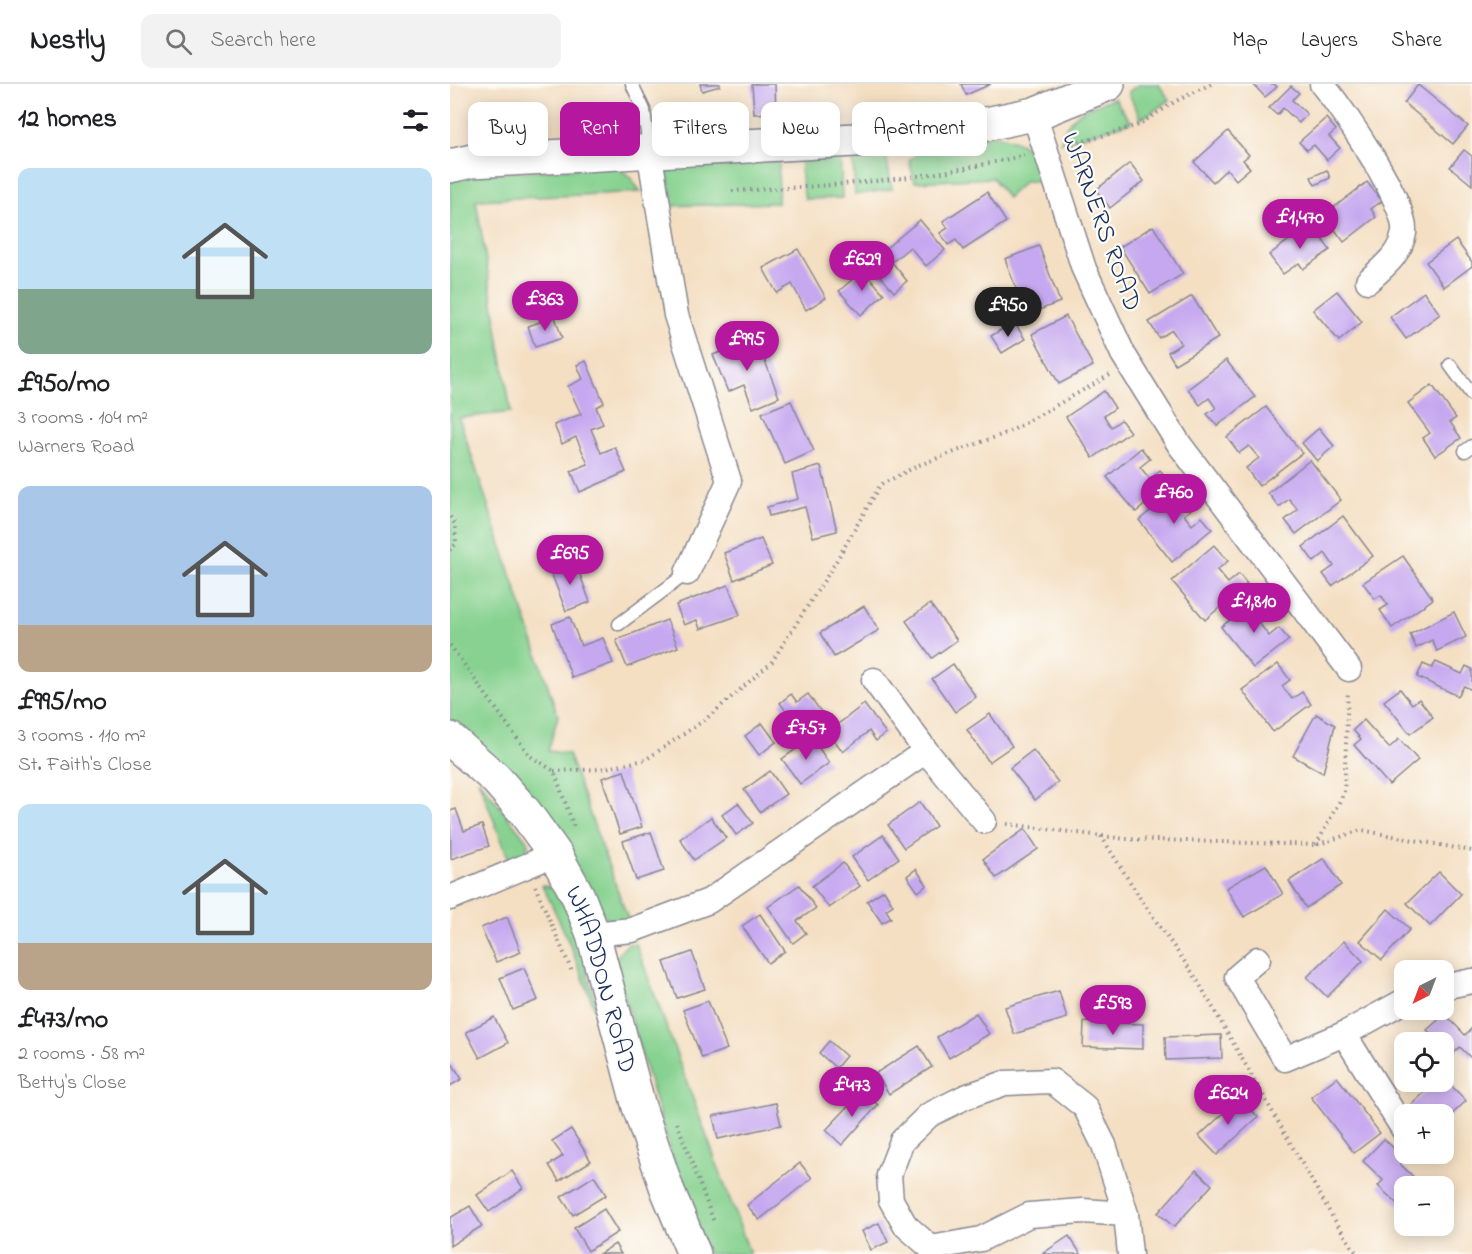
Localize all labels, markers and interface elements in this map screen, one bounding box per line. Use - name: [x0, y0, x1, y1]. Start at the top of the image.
- search box: [141, 14, 561, 68]
- text: Nestly: [30, 21, 105, 62]
- icon: search: [162, 25, 195, 58]
- text: Search here: [210, 25, 316, 57]
- text: Map: [1232, 26, 1268, 56]
- text: Layers: [1301, 26, 1358, 56]
- text: Share: [1391, 26, 1442, 56]
- text: 12 homes: [18, 101, 117, 139]
- chip: Buy: [468, 102, 548, 156]
- chip: Rent: [560, 102, 640, 156]
- chip: Filters: [652, 102, 749, 156]
- chip: New: [761, 102, 840, 156]
- chip: Apartment: [852, 102, 987, 156]
- icon: filters: [399, 104, 432, 137]
- street label: WARNERS ROAD: [1050, 127, 1150, 317]
- pin: £1,470: [1251, 199, 1349, 250]
- text: £1,470: [1276, 204, 1324, 233]
- icon: home: [171, 207, 279, 315]
- pin: £629: [826, 241, 898, 292]
- text: £629: [843, 246, 881, 275]
- pin: £363: [509, 281, 581, 332]
- text: £363: [526, 286, 564, 315]
- pin: £950: [972, 287, 1044, 338]
- text: £950: [989, 292, 1027, 321]
- pin: £995: [711, 321, 783, 372]
- text: £995: [729, 326, 765, 355]
- text: £950/mo: [18, 366, 110, 404]
- text: 3 rooms · 104 m²: [18, 404, 148, 433]
- text: Warners Road: [18, 433, 134, 462]
- pin: £760: [1138, 474, 1210, 525]
- text: £760: [1155, 479, 1193, 508]
- icon: home: [171, 525, 279, 633]
- pin: £695: [534, 535, 606, 586]
- text: £695: [551, 540, 589, 569]
- pin: £1,810: [1205, 583, 1303, 634]
- text: £1,810: [1232, 588, 1276, 617]
- text: £995/mo: [18, 684, 107, 722]
- pin: £757: [770, 710, 842, 761]
- text: £757: [786, 715, 826, 744]
- text: 3 rooms · 110 m²: [18, 722, 146, 751]
- text: St. Faith's Close: [18, 751, 151, 780]
- icon: home: [171, 843, 279, 951]
- street label: WHADDON ROAD: [554, 879, 645, 1078]
- north arrow: [1394, 960, 1454, 1020]
- map controls: [1394, 960, 1454, 1236]
- pin: £593: [1077, 985, 1149, 1036]
- text: £593: [1094, 990, 1132, 1019]
- text: £473/mo: [18, 1002, 108, 1040]
- button: locate: [1394, 1032, 1454, 1092]
- text: 2 rooms · 58 m²: [18, 1040, 145, 1069]
- pin: £473: [816, 1067, 888, 1118]
- text: Betty's Close: [18, 1069, 126, 1098]
- text: £473: [833, 1072, 871, 1101]
- pin: £624: [1192, 1075, 1264, 1126]
- text: £624: [1208, 1080, 1248, 1109]
- button: +: [1394, 1104, 1454, 1164]
- button: −: [1394, 1176, 1454, 1236]

